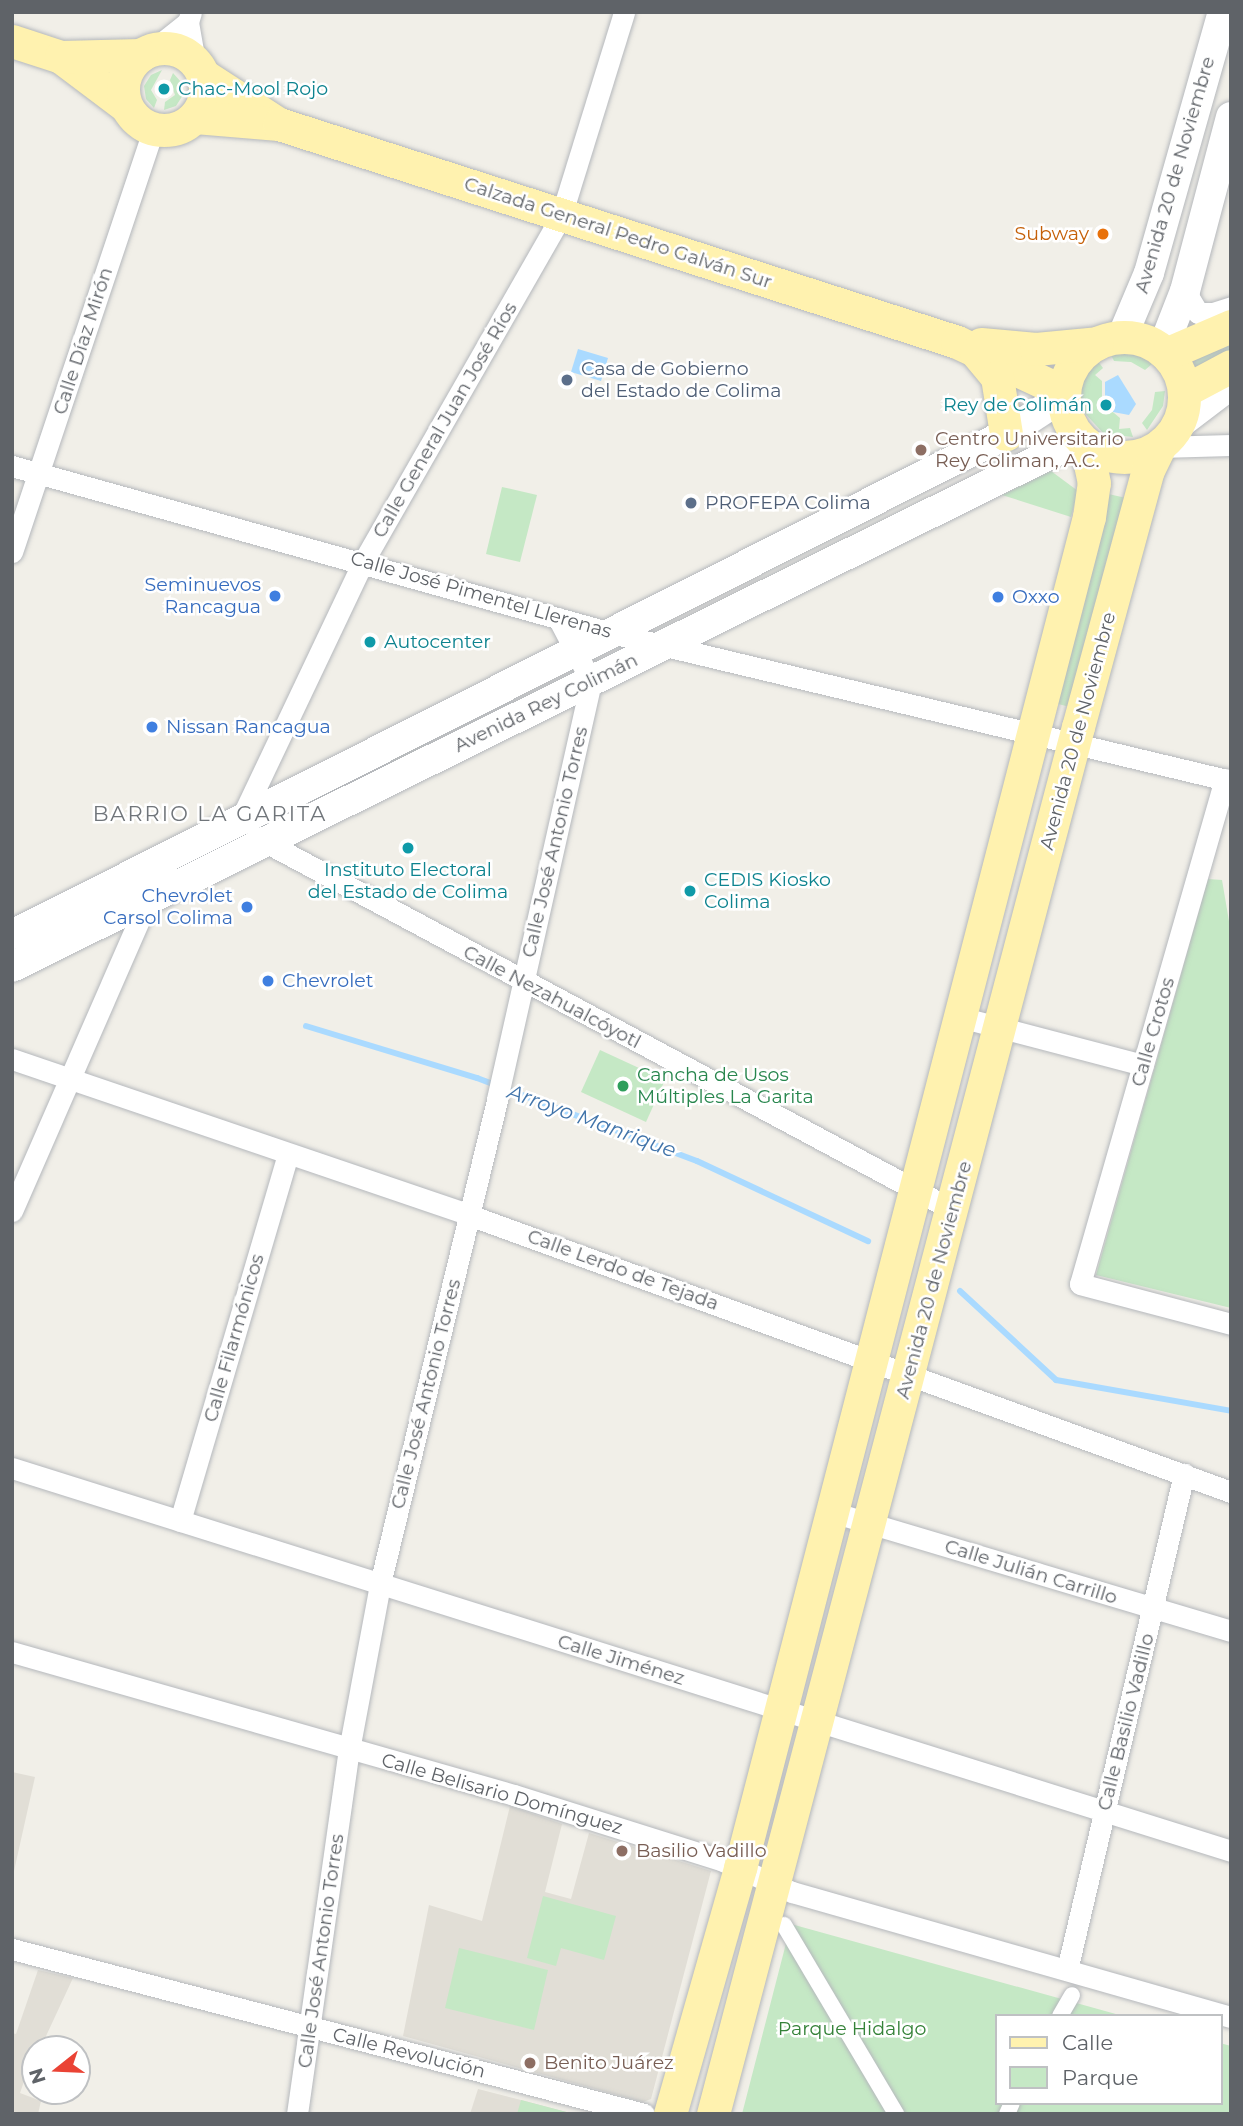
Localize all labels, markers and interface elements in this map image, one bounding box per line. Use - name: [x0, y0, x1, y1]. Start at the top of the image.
- street label: Avenida 20 de Noviembre: [1130, 54, 1220, 296]
- place label: Chac-Mool Rojo: [178, 78, 328, 100]
- marker: Chac-Mool Rojo: [156, 81, 172, 97]
- street label: Calzada General Pedro Galván Sur: [461, 172, 775, 294]
- place label: Subway: [1014, 223, 1089, 245]
- marker: Subway: [1095, 226, 1111, 242]
- street label: Calle Díaz Mirón: [48, 265, 118, 417]
- street label: Calle General Juan José Ríos: [368, 298, 522, 542]
- place label: Casa de Gobierno del Estado de Colima: [581, 358, 781, 402]
- marker: Casa de Gobierno del Estado de Colima: [559, 372, 575, 388]
- place label: Rey de Colimán: [943, 394, 1092, 416]
- marker: Rey de Colimán: [1098, 397, 1114, 413]
- place label: Centro Universitario Rey Coliman, A.C.: [935, 428, 1124, 472]
- marker: Centro Universitario Rey Coliman, A.C.: [913, 442, 929, 458]
- place label: PROFEPA Colima: [705, 492, 871, 514]
- marker: PROFEPA Colima: [683, 495, 699, 511]
- street label: Calle José Pimentel Llerenas: [348, 547, 614, 643]
- place label: Seminuevos Rancagua: [144, 574, 261, 618]
- place label: Oxxo: [1012, 586, 1060, 608]
- marker: Seminuevos Rancagua: [267, 588, 283, 604]
- marker: Oxxo: [990, 589, 1006, 605]
- street label: Avenida 20 de Noviembre: [1035, 610, 1121, 852]
- place label: Autocenter: [384, 631, 491, 653]
- marker: Autocenter: [362, 634, 378, 650]
- street label: Avenida Rey Colimán: [450, 649, 642, 757]
- place label: Nissan Rancagua: [166, 716, 331, 738]
- marker: Nissan Rancagua: [144, 719, 160, 735]
- street label: Calle José Antonio Torres: [517, 724, 593, 960]
- district label: BARRIO LA GARITA: [95, 801, 325, 827]
- marker: Instituto Electoral del Estado de Colima: [400, 840, 416, 856]
- place label: Instituto Electoral del Estado de Colima: [308, 859, 508, 903]
- place label: CEDIS Kiosko Colima: [704, 869, 831, 913]
- marker: CEDIS Kiosko Colima: [682, 883, 698, 899]
- place label: Chevrolet Carsol Colima: [103, 885, 233, 929]
- marker: Chevrolet Carsol Colima: [239, 899, 255, 915]
- street label: Calle Nezahualcóyotl: [459, 941, 645, 1053]
- place label: Chevrolet: [282, 970, 373, 992]
- marker: Chevrolet: [260, 973, 276, 989]
- street label: Calle Crotos: [1127, 975, 1179, 1089]
- place label: Cancha de Usos Múltiples La Garita: [637, 1064, 814, 1108]
- marker: Cancha de Usos Múltiples La Garita: [615, 1078, 631, 1094]
- water label: Arroyo Manrique: [504, 1079, 680, 1163]
- street label: Avenida 20 de Noviembre: [891, 1159, 977, 1401]
- street label: Calle Lerdo de Tejada: [524, 1225, 722, 1315]
- street label: Calle Filarmónicos: [199, 1251, 269, 1425]
- street label: Calle José Antonio Torres: [386, 1277, 466, 1511]
- street label: Calle Julián Carrillo: [942, 1535, 1120, 1609]
- street label: Calle Jiménez: [555, 1630, 687, 1690]
- street label: Calle Basilio Vadillo: [1093, 1631, 1159, 1813]
- street label: Calle Belisario Domínguez: [379, 1749, 625, 1839]
- street label: Calle José Antonio Torres: [293, 1832, 349, 2070]
- place label: Basilio Vadillo: [636, 1840, 767, 1862]
- marker: Basilio Vadillo: [614, 1843, 630, 1859]
- legend: [995, 2014, 1222, 2105]
- park label: Parque Hidalgo: [778, 2018, 926, 2040]
- street label: Calle Revolución: [330, 2023, 488, 2083]
- text: Calle: [1062, 2030, 1113, 2055]
- north arrow: [21, 2035, 91, 2105]
- place label: Benito Juárez: [544, 2052, 674, 2074]
- marker: Benito Juárez: [522, 2055, 538, 2071]
- text: N: [24, 2065, 51, 2087]
- text: Parque: [1062, 2065, 1138, 2090]

